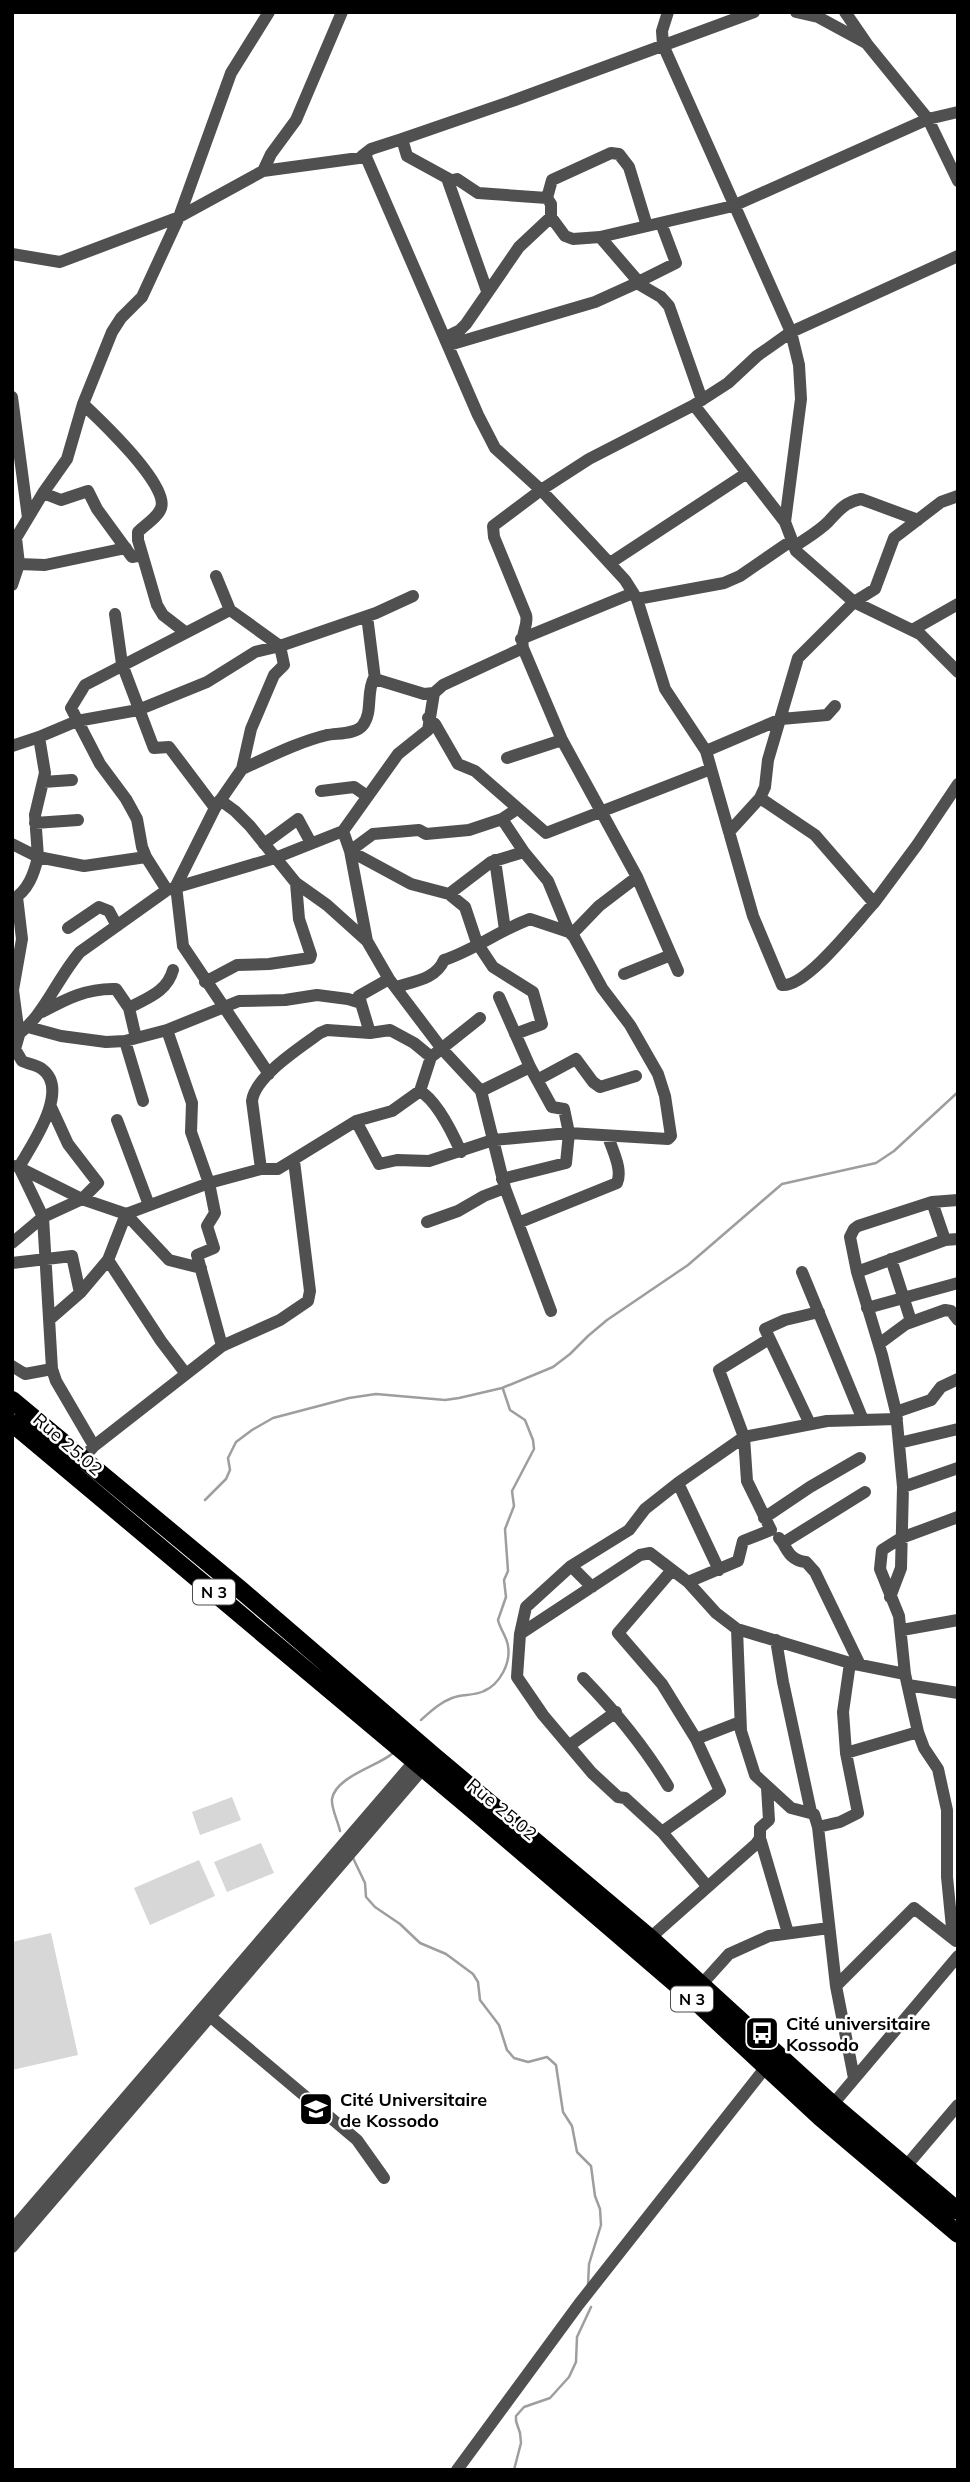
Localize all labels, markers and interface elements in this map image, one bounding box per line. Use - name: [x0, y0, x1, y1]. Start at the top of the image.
- street label: Rue 25.02: [29, 1408, 107, 1480]
- road number: N 3: [193, 1580, 235, 1604]
- street label: Rue 25.02: [462, 1773, 542, 1845]
- road number: N 3: [671, 1986, 713, 2011]
- place label: Cité universitaire Kossodo: [786, 2012, 931, 2056]
- bus stop icon: Cité universitaire Kossodo: [743, 2014, 781, 2052]
- place label: Cité Universitaire de Kossodo: [340, 2088, 487, 2132]
- school or university icon: Cité Universitaire de Kossodo: [297, 2090, 335, 2128]

